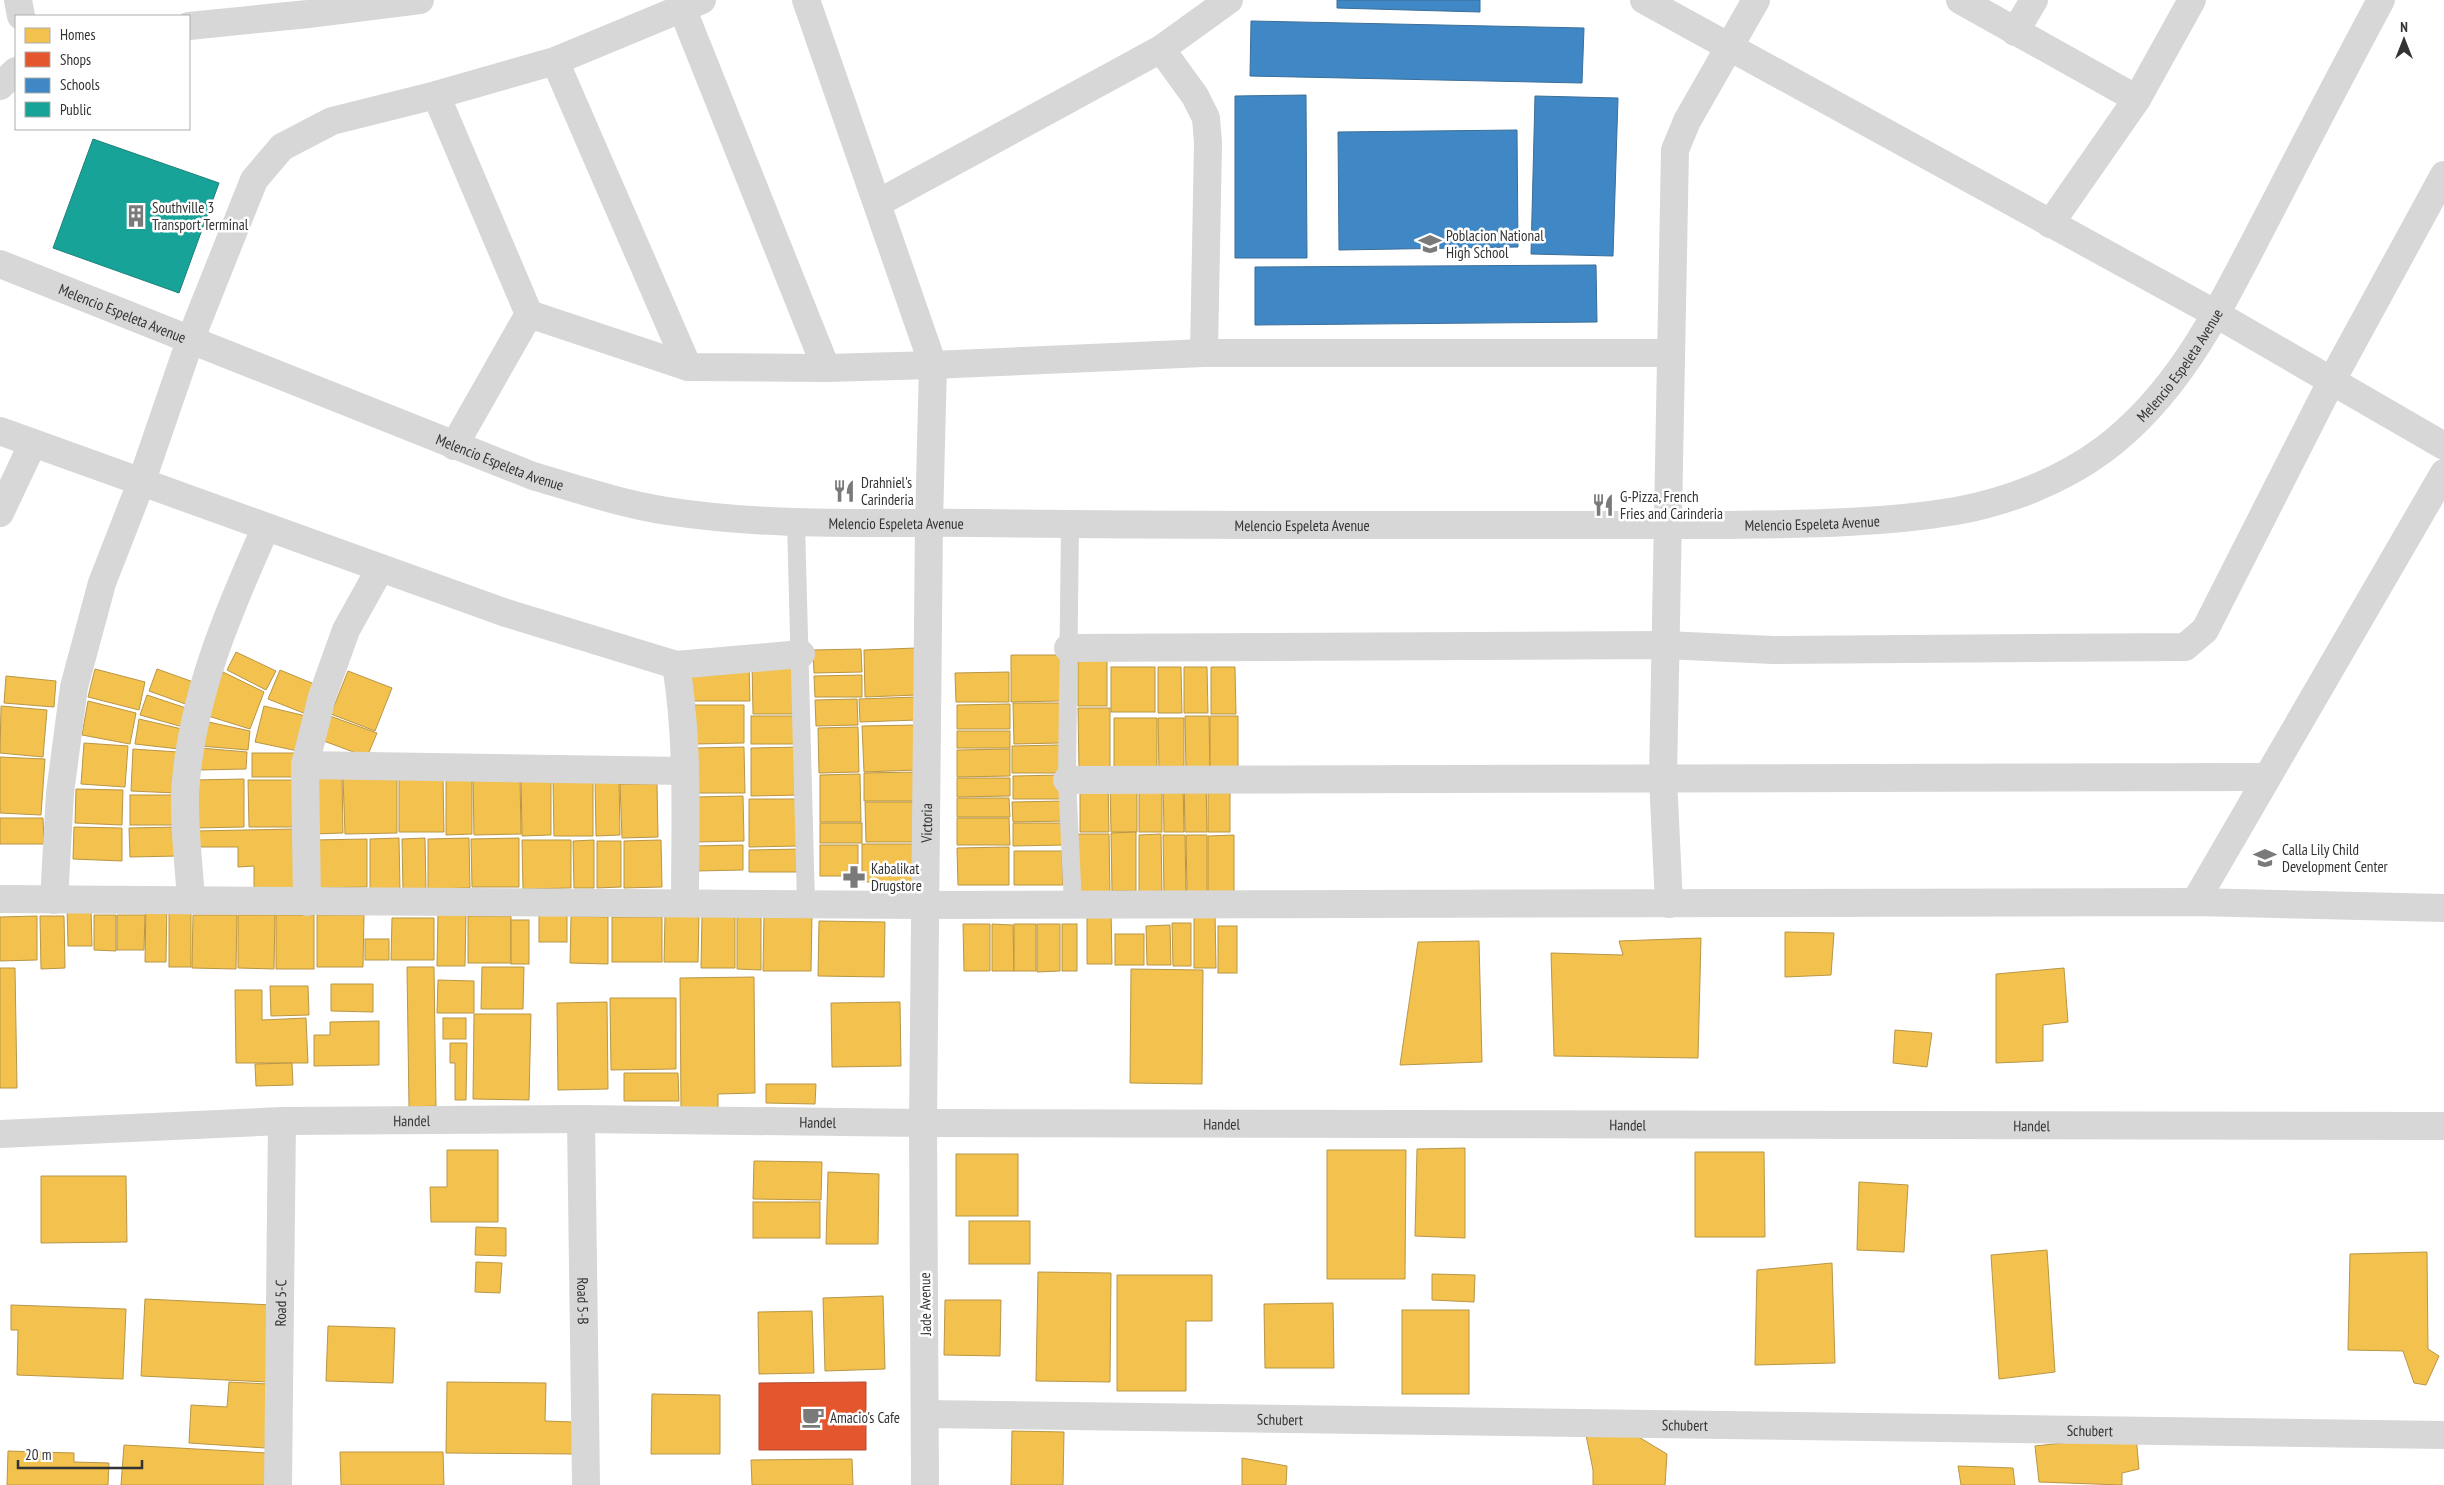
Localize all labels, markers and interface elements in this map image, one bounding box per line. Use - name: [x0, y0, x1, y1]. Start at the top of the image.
- legend: [15, 15, 190, 130]
- north arrow: [2379, 15, 2429, 65]
- text: N: [2400, 18, 2408, 36]
- text: Homes: [60, 25, 96, 44]
- text: Shops: [60, 50, 91, 69]
- text: Schools: [60, 75, 100, 94]
- text: Public: [60, 100, 92, 119]
- place label: Southville 3 Transport Terminal: [152, 198, 249, 234]
- building icon: Southville 3 Transport Terminal: [123, 203, 149, 229]
- place label: Poblacion National High School: [1446, 226, 1544, 262]
- school or university icon: Poblacion National High School: [1417, 231, 1443, 257]
- street label: Melencio Espeleta Avenue: [56, 279, 189, 347]
- street label: Melencio Espeleta Avenue: [2132, 305, 2226, 426]
- street label: Melencio Espeleta Avenue: [434, 429, 566, 494]
- place label: Drahniel's Carinderia: [861, 473, 914, 509]
- restaurant icon: Drahniel's Carinderia: [831, 478, 857, 504]
- place label: G-Pizza, French Fries and Carinderia: [1620, 487, 1723, 523]
- restaurant icon: G-Pizza, French Fries and Carinderia: [1590, 492, 1616, 518]
- street label: Melencio Espeleta Avenue: [1744, 511, 1880, 534]
- street label: Melencio Espeleta Avenue: [829, 513, 964, 533]
- street label: Melencio Espeleta Avenue: [1235, 515, 1370, 535]
- street label: Victoria: [916, 803, 936, 844]
- place label: Calla Lily Child Development Center: [2282, 840, 2389, 876]
- school or university icon: Calla Lily Child Development Center: [2252, 845, 2278, 871]
- place label: Kabalikat Drugstore: [871, 859, 922, 895]
- pharmacy icon: Kabalikat Drugstore: [841, 864, 867, 890]
- street label: Handel: [393, 1111, 431, 1130]
- street label: Handel: [799, 1112, 837, 1131]
- street label: Handel: [1203, 1114, 1241, 1133]
- street label: Handel: [1609, 1115, 1647, 1134]
- street label: Handel: [2013, 1116, 2051, 1135]
- street label: Jade Avenue: [915, 1272, 935, 1337]
- street label: Road 5-B: [574, 1277, 593, 1325]
- street label: Road 5-C: [270, 1279, 290, 1327]
- cafe icon: Amacio's Cafe: [800, 1404, 826, 1430]
- place label: Amacio's Cafe: [830, 1408, 900, 1427]
- street label: Schubert: [1257, 1409, 1303, 1429]
- street label: Schubert: [1662, 1415, 1708, 1434]
- street label: Schubert: [2067, 1420, 2113, 1440]
- scale bar: [18, 1438, 141, 1470]
- text: 20 m: [25, 1445, 51, 1464]

